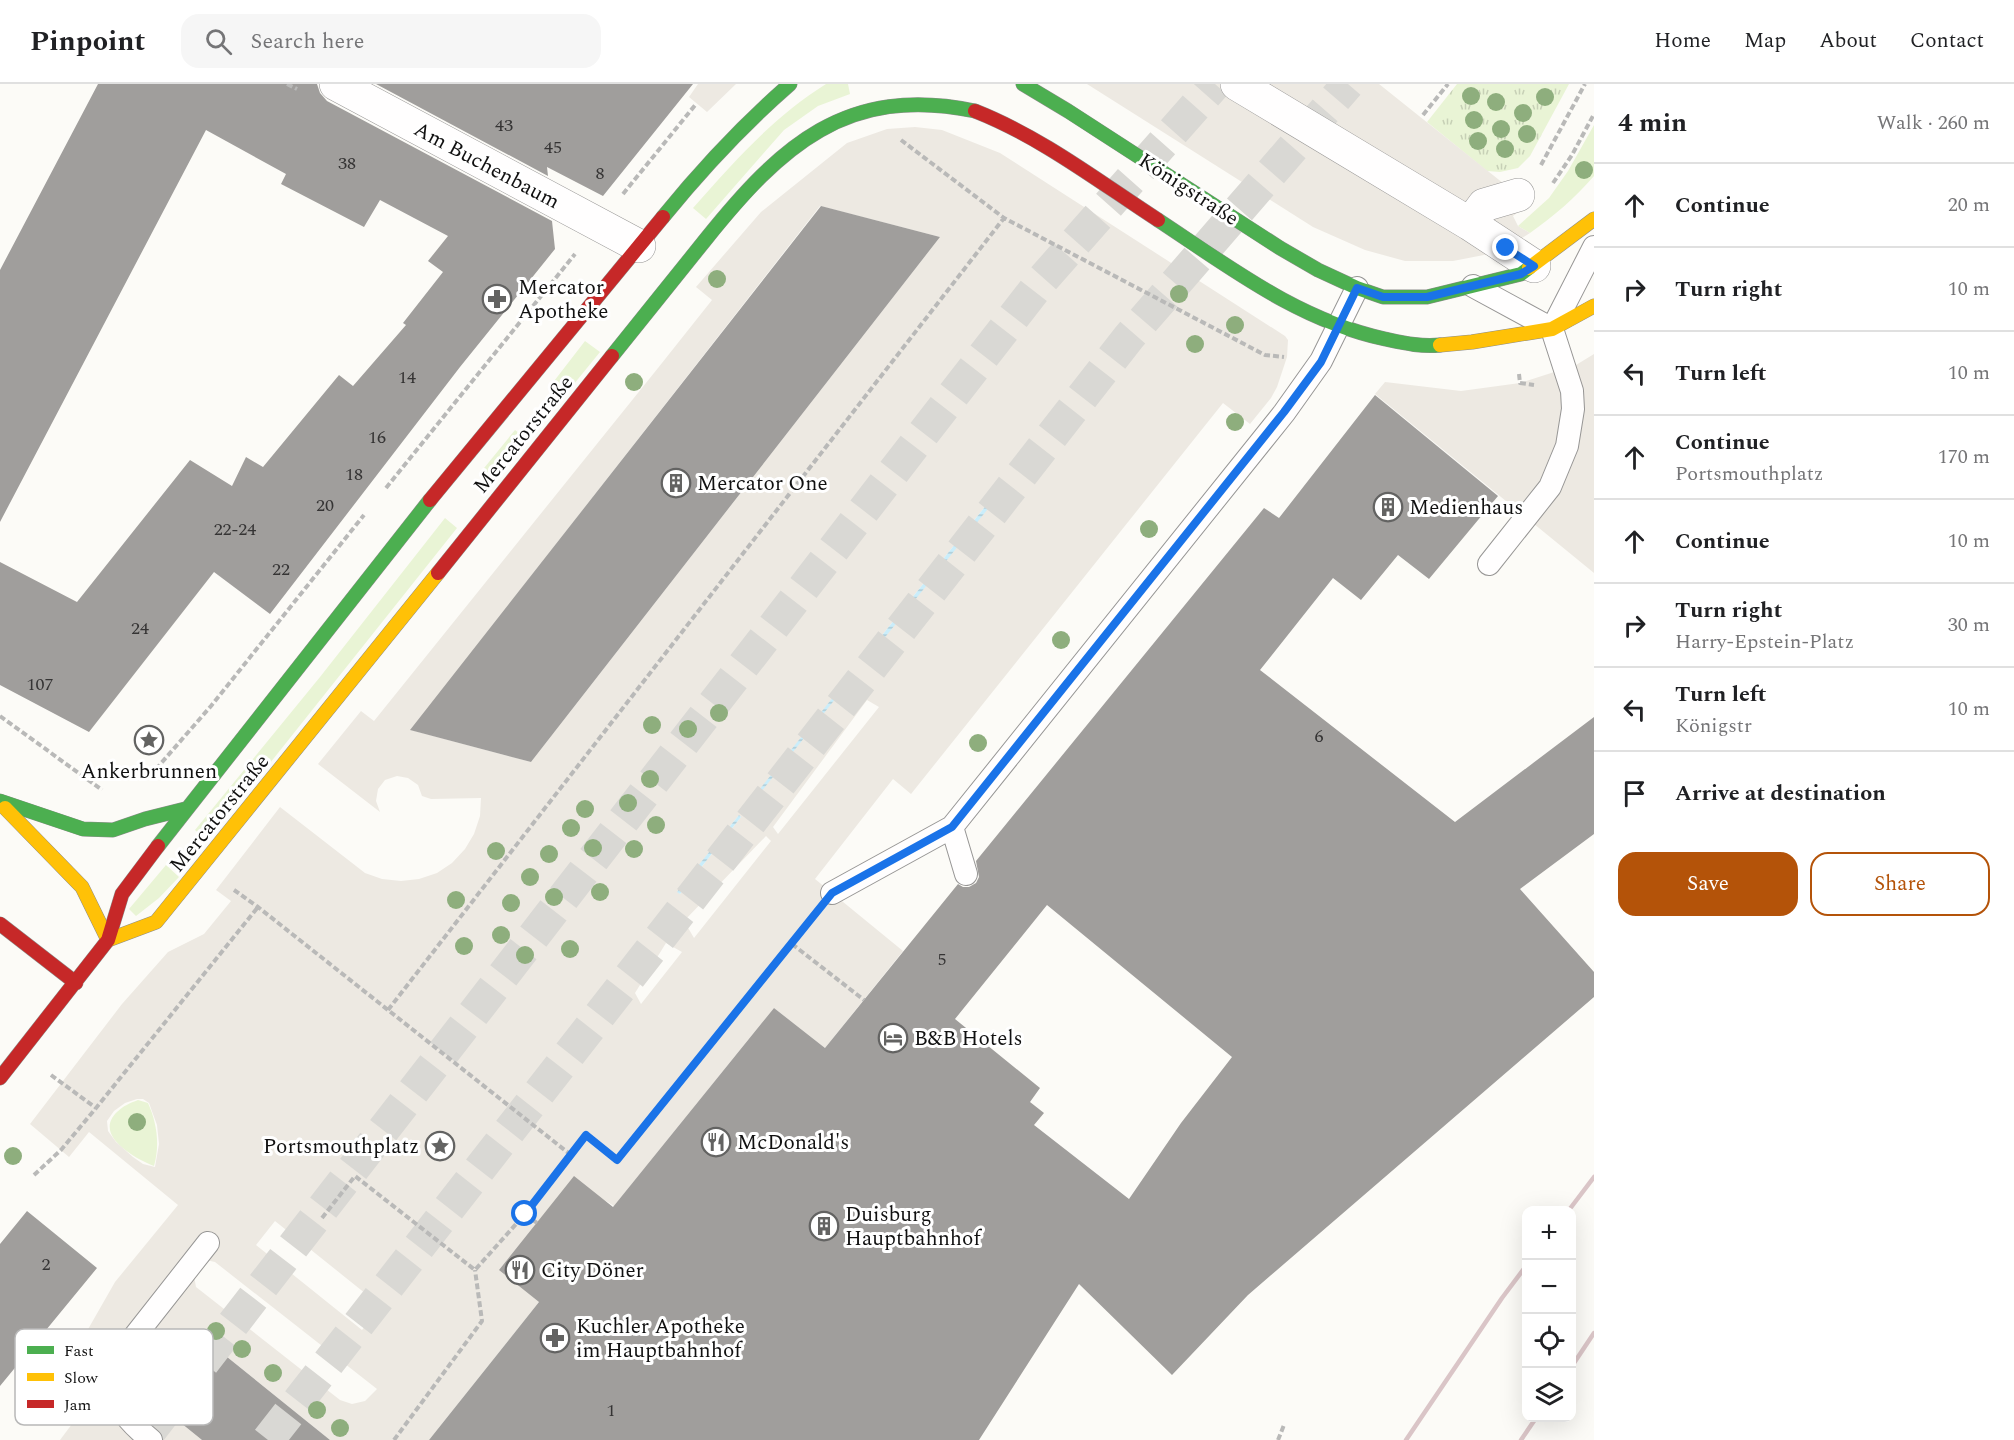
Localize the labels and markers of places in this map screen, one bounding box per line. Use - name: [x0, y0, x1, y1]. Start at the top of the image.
- place label: Mercator Apotheke: [518, 272, 608, 328]
- pharmacy icon: Mercator Apotheke: [481, 283, 513, 315]
- building icon: Mercator One: [660, 467, 692, 499]
- place label: Mercator One: [697, 468, 828, 500]
- building icon: Medienhaus: [1372, 491, 1404, 523]
- place label: Medienhaus: [1409, 492, 1523, 524]
- place icon: Ankerbrunnen: [133, 724, 165, 756]
- place label: Ankerbrunnen: [81, 756, 217, 788]
- hotel icon: B&B Hotels: [877, 1022, 909, 1054]
- place label: B&B Hotels: [914, 1023, 1023, 1055]
- restaurant icon: McDonald's: [700, 1126, 732, 1158]
- place label: McDonald's: [737, 1127, 849, 1159]
- place icon: Portsmouthplatz: [424, 1130, 456, 1162]
- place label: Portsmouthplatz: [263, 1131, 419, 1163]
- place label: Duisburg Hauptbahnhof: [845, 1199, 982, 1255]
- building icon: Duisburg Hauptbahnhof: [808, 1210, 840, 1242]
- restaurant icon: City Döner: [504, 1254, 536, 1286]
- place label: City Döner: [541, 1255, 644, 1287]
- place label: Kuchler Apotheke im Hauptbahnhof: [576, 1311, 745, 1367]
- pharmacy icon: Kuchler Apotheke im Hauptbahnhof: [539, 1322, 571, 1354]

